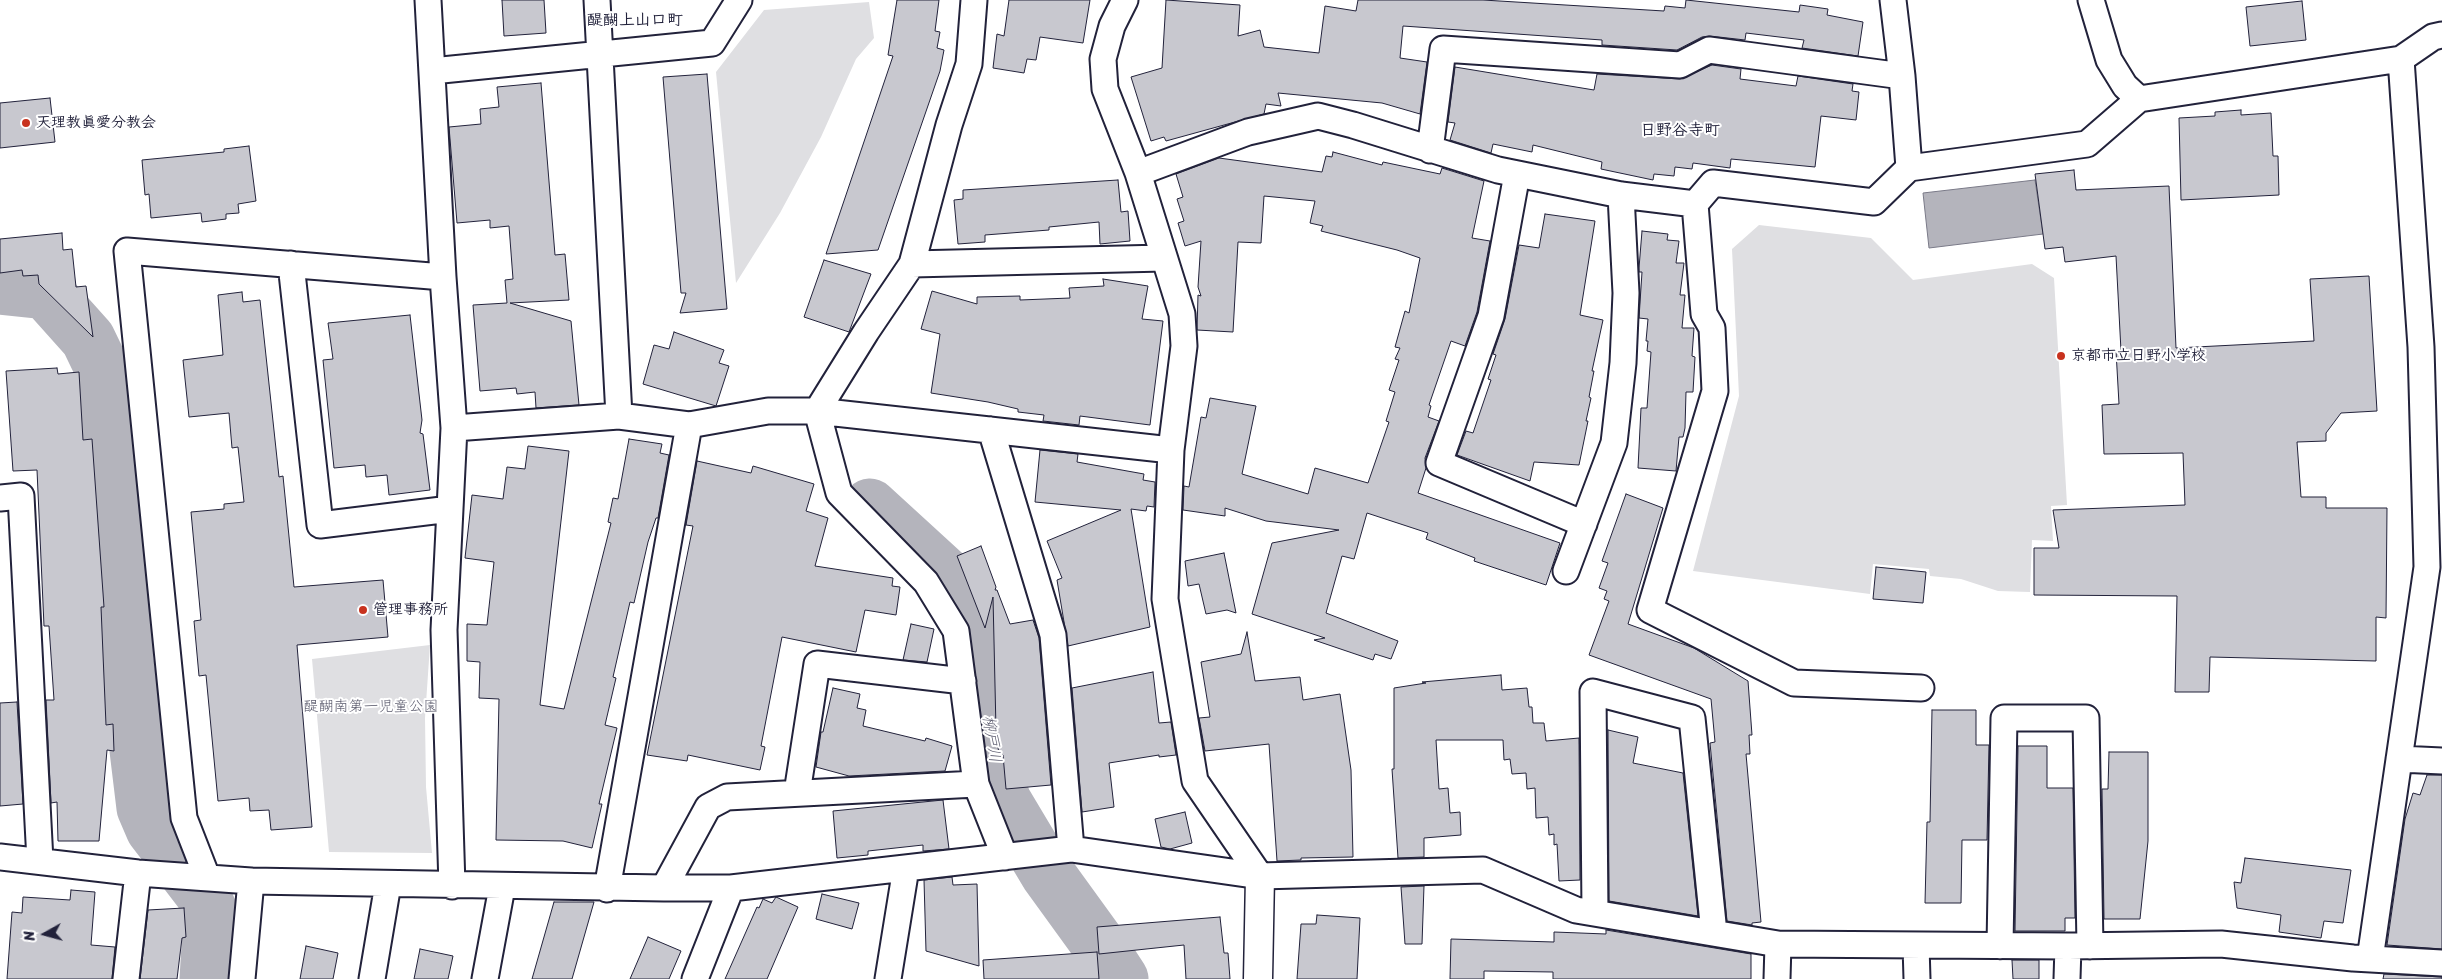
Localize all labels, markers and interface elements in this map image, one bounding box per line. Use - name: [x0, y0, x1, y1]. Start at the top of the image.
- district label: 醍醐上山口町: [587, 11, 683, 31]
- place label: 天理教眞愛分教会: [36, 114, 156, 132]
- marker: 天理教眞愛分教会: [20, 117, 32, 129]
- district label: 日野谷寺町: [1640, 121, 1720, 141]
- place label: 京都市立日野小学校: [2071, 347, 2206, 365]
- marker: 京都市立日野小学校: [2055, 350, 2067, 362]
- place label: 管理事務所: [373, 601, 448, 619]
- marker: 管理事務所: [357, 604, 369, 616]
- park label: 醍醐南第一児童公園: [304, 698, 438, 716]
- water label: 柳戸川: [978, 714, 1004, 764]
- north arrow: [20, 909, 70, 959]
- text: N: [17, 930, 43, 942]

